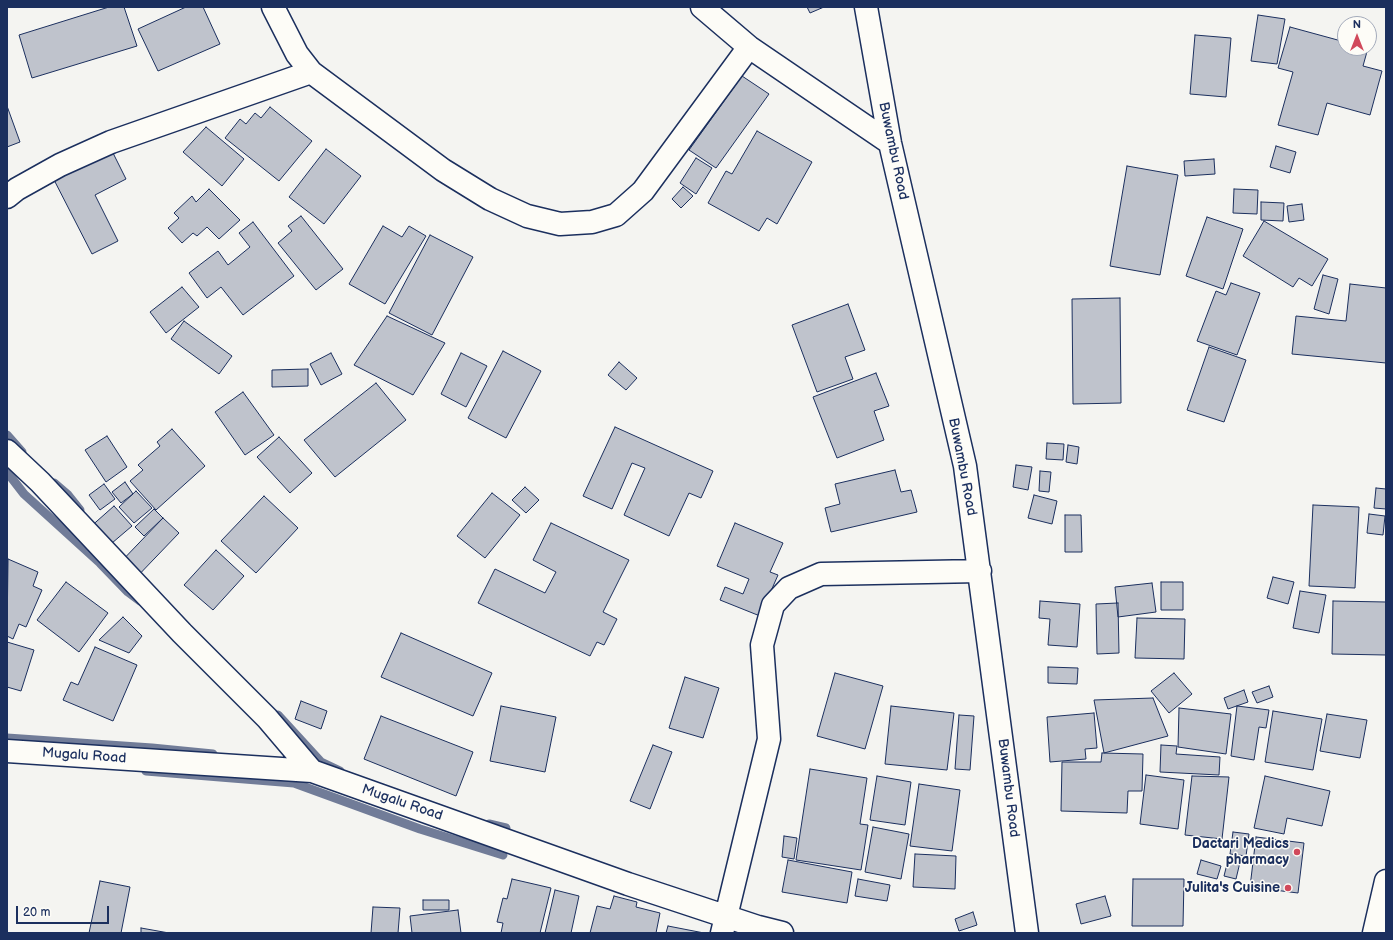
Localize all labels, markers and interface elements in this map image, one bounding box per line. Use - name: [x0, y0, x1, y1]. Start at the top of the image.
- north arrow: [1337, 16, 1377, 56]
- text: N: [1353, 18, 1361, 31]
- street label: Buwambu Road: [874, 101, 912, 201]
- street label: Buwambu Road: [944, 417, 980, 517]
- street label: Buwambu Road: [994, 738, 1022, 838]
- street label: Mugalu Road: [41, 745, 127, 767]
- street label: Mugalu Road: [359, 781, 445, 825]
- place label: Dactari Medics pharmacy: [1192, 836, 1289, 868]
- marker: Dactari Medics pharmacy: [1292, 847, 1302, 857]
- place label: Julita's Cuisine: [1185, 880, 1280, 896]
- marker: Julita's Cuisine: [1283, 883, 1293, 893]
- scale bar: [18, 898, 111, 924]
- text: 20 m: [23, 905, 50, 920]

